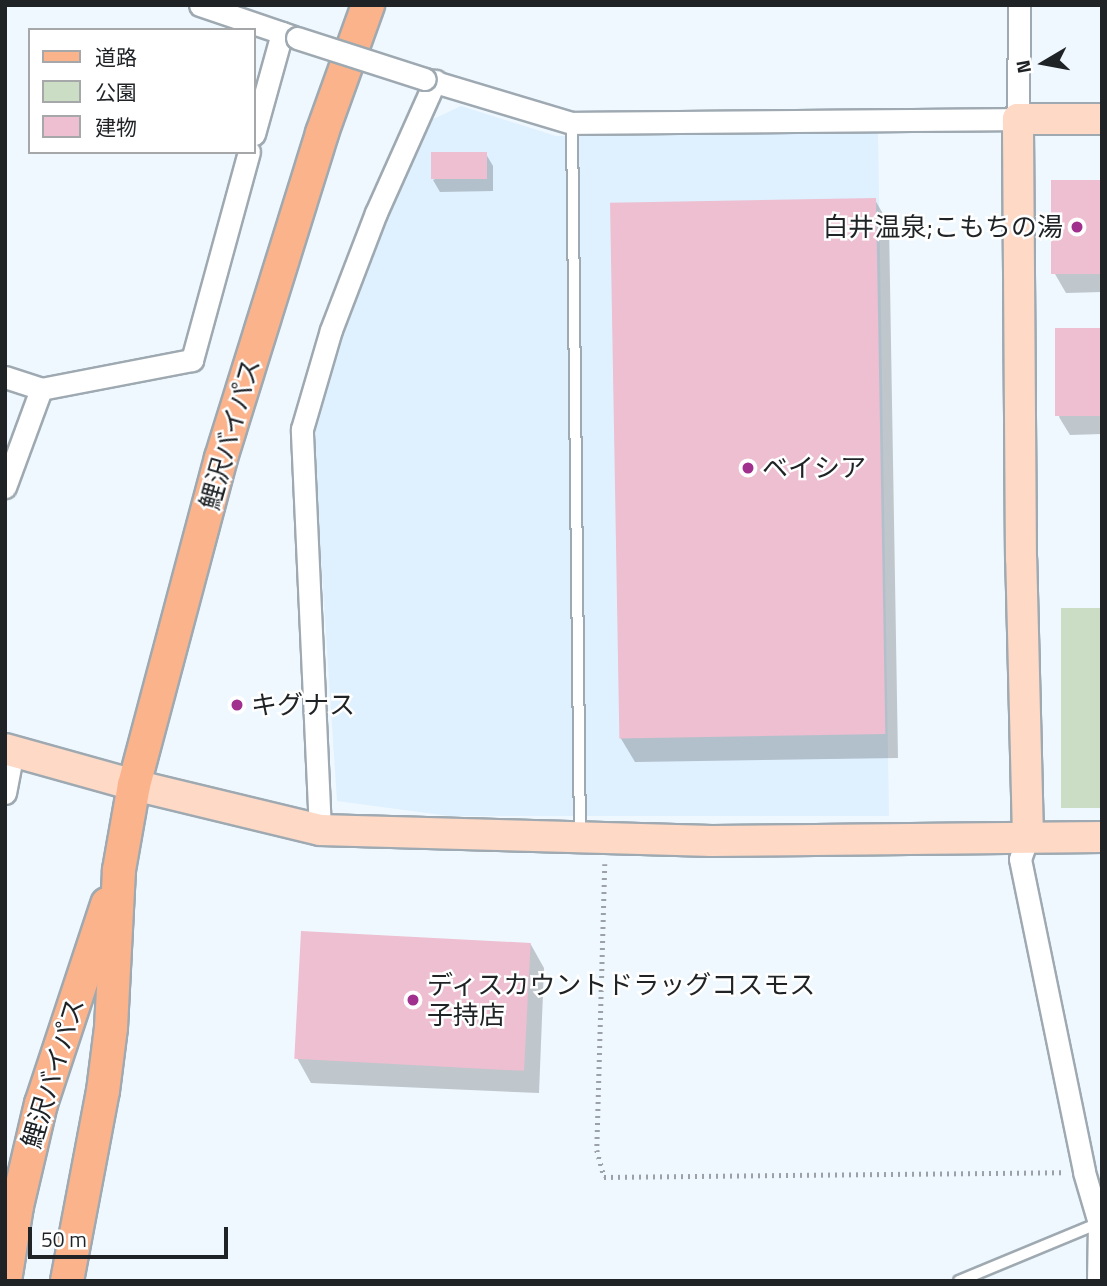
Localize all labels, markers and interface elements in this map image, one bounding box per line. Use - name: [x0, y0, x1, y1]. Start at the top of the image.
- legend: [28, 28, 256, 154]
- north arrow: [1009, 28, 1079, 98]
- text: 道路: [95, 41, 137, 73]
- text: N: [1007, 58, 1038, 76]
- text: 公園: [95, 76, 137, 108]
- text: 建物: [95, 111, 137, 143]
- place label: 白井温泉;こもちの湯: [823, 211, 1063, 243]
- marker: 白井温泉;こもちの湯: [1069, 219, 1085, 235]
- street label: 鯉沢バイパス: [194, 355, 266, 513]
- place label: ベイシア: [762, 452, 866, 484]
- marker: ベイシア: [740, 460, 756, 476]
- place label: キグナス: [251, 689, 355, 721]
- marker: キグナス: [229, 697, 245, 713]
- place label: ディスカウントドラッグコスモス 子持店: [427, 969, 817, 1030]
- marker: ディスカウントドラッグコスモス 子持店: [405, 992, 421, 1008]
- street label: 鯉沢バイパス: [15, 994, 91, 1152]
- scale bar: [32, 1212, 231, 1256]
- text: 50 m: [41, 1223, 87, 1255]

